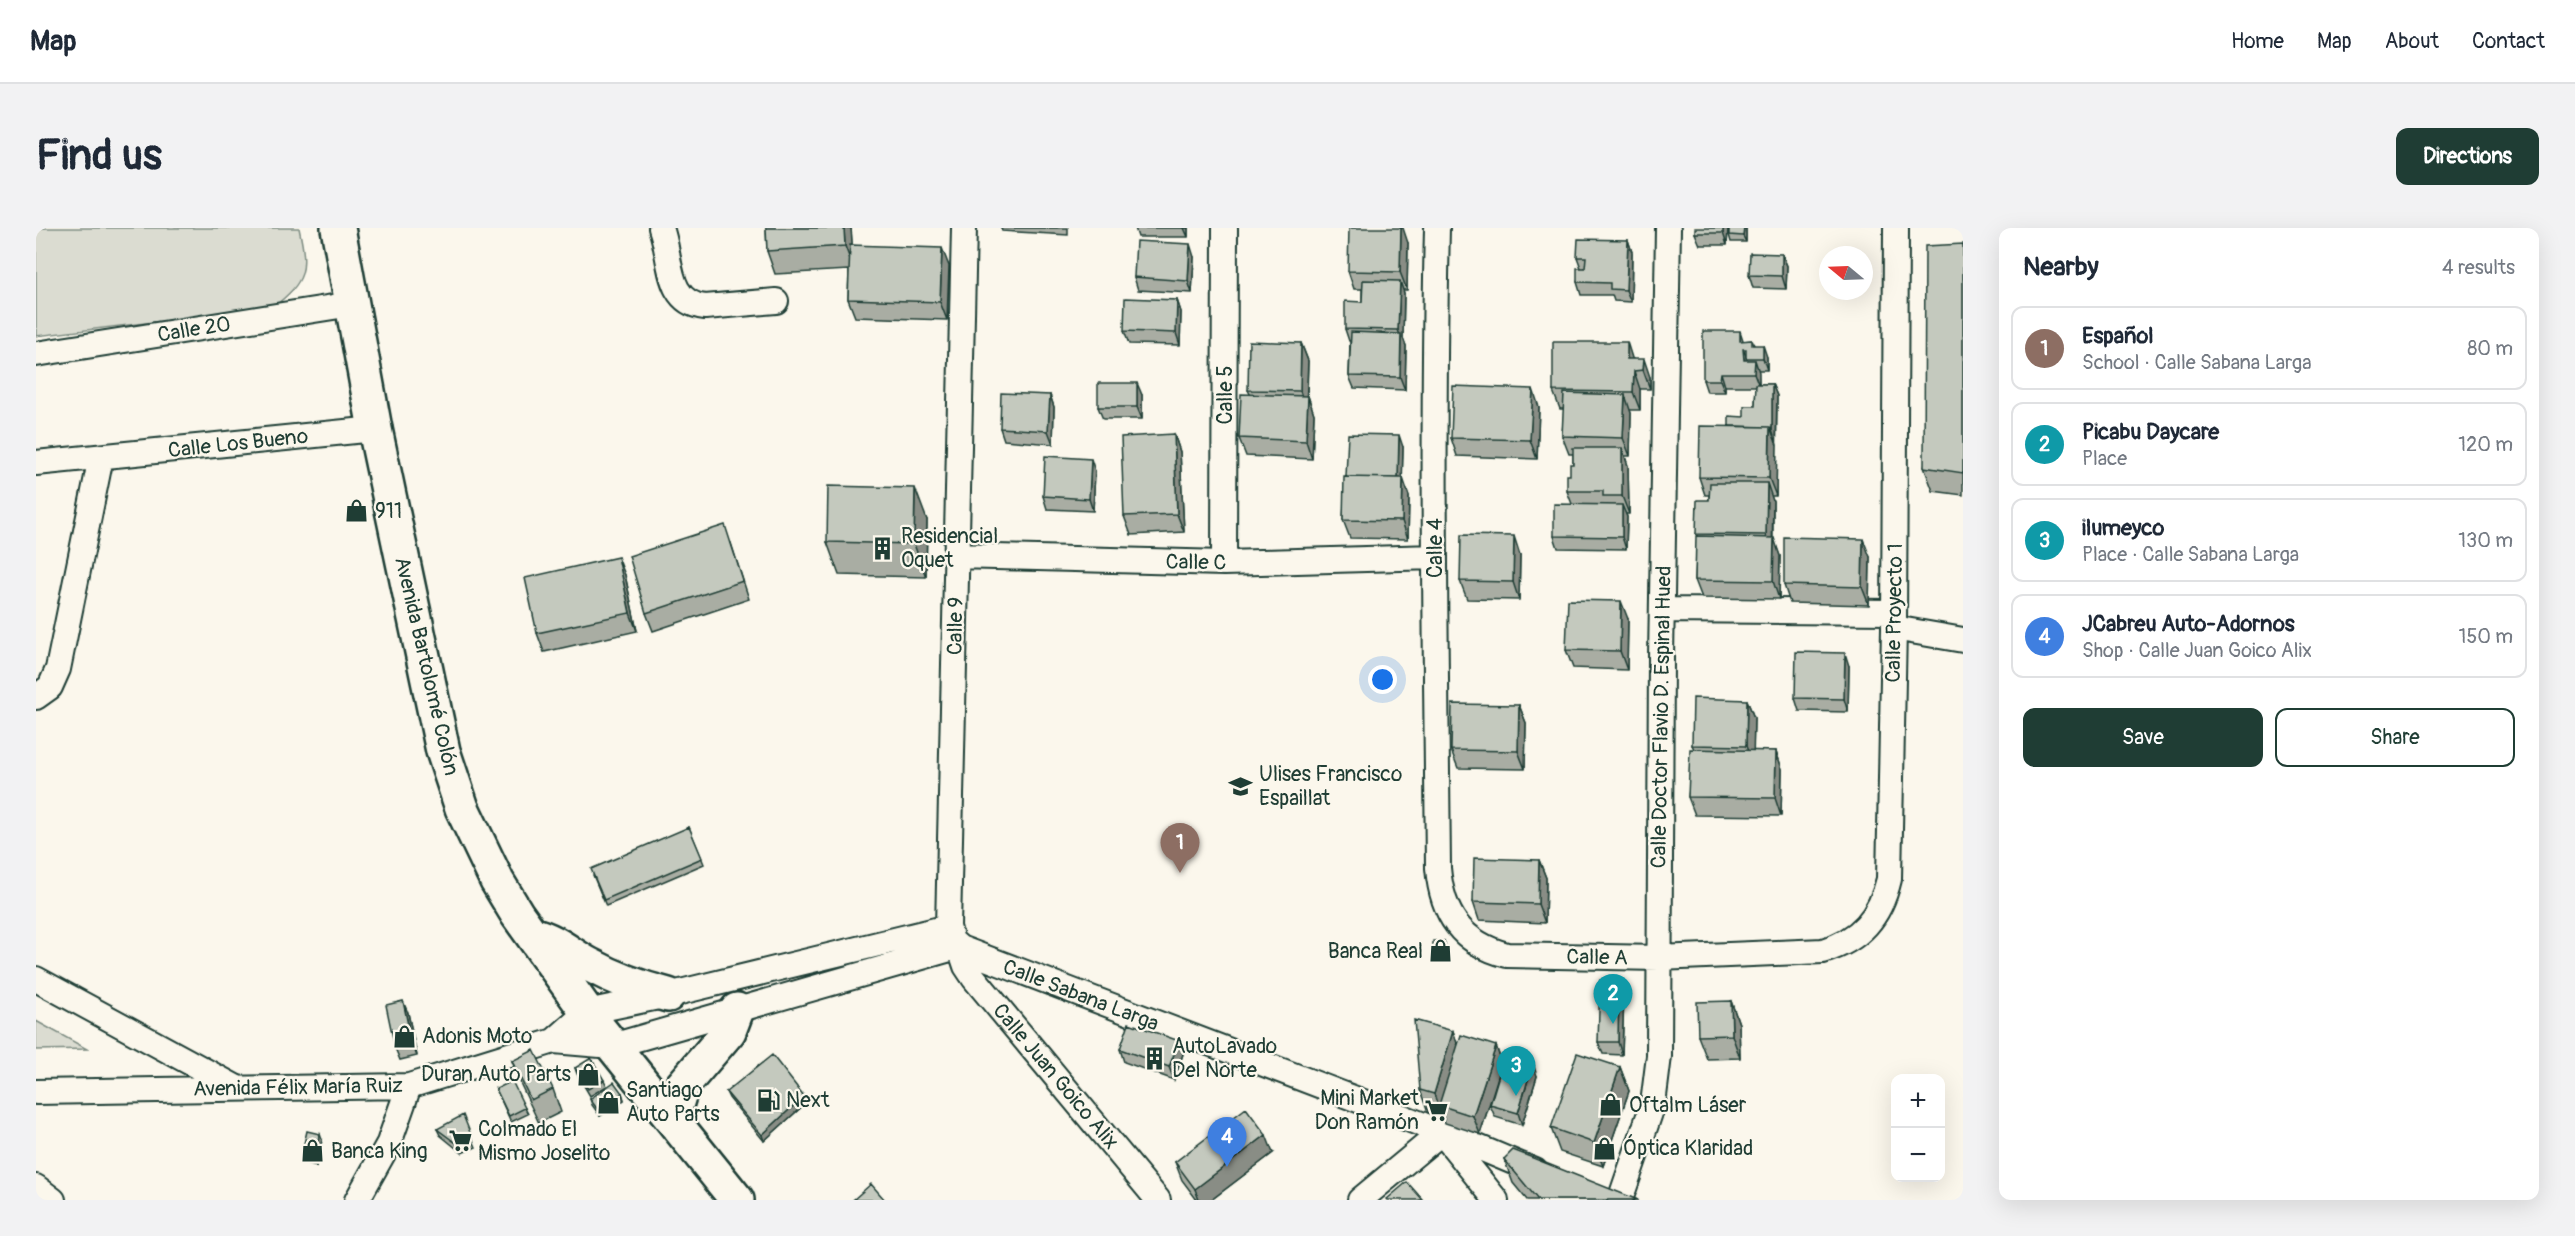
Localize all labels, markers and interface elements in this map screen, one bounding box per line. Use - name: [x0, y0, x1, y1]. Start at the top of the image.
- text: Map: [30, 24, 76, 59]
- text: Home: [2231, 28, 2284, 55]
- text: Map: [2317, 28, 2352, 55]
- text: About: [2385, 28, 2439, 55]
- text: Contact: [2472, 28, 2545, 55]
- button: Directions: [2396, 128, 2539, 185]
- text: Find us: [36, 130, 162, 182]
- north arrow: [1819, 246, 1873, 300]
- text: Nearby: [2023, 251, 2099, 283]
- text: 4 results: [2442, 255, 2515, 280]
- street label: Calle 20: [156, 310, 233, 349]
- text: Español: [2082, 322, 2154, 350]
- text: 1: [2041, 336, 2048, 361]
- text: 80 m: [2467, 336, 2513, 361]
- text: School · Calle Sabana Larga: [2082, 350, 2311, 375]
- street label: Calle 5: [1212, 365, 1239, 425]
- text: Picabu Daycare: [2082, 418, 2219, 446]
- street label: Calle Los Bueno: [167, 423, 309, 464]
- text: 2: [2039, 432, 2050, 457]
- text: 120 m: [2458, 432, 2513, 457]
- text: Place: [2082, 446, 2127, 471]
- shop icon: 911: [344, 498, 370, 524]
- place label: 911: [375, 498, 402, 525]
- text: ilumeyco: [2082, 514, 2164, 542]
- street label: Calle 4: [1422, 518, 1449, 578]
- place label: Residencial Oquet: [901, 523, 998, 574]
- text: 3: [2039, 528, 2050, 553]
- text: 130 m: [2458, 528, 2513, 553]
- building icon: Residencial Oquet: [870, 535, 896, 561]
- text: Place · Calle Sabana Larga: [2082, 542, 2299, 567]
- street label: Calle Proyecto 1: [1880, 543, 1909, 683]
- street label: Calle C: [1165, 548, 1227, 577]
- street label: Avenida Bartolomé Colón: [388, 554, 465, 778]
- street label: Calle Doctor Flavio D. Espinal Hued: [1645, 565, 1678, 869]
- street label: Calle 9: [941, 597, 970, 655]
- text: JCabreu Auto-Adornos: [2082, 610, 2295, 638]
- text: 4: [2039, 624, 2050, 649]
- text: 150 m: [2459, 624, 2513, 649]
- text: Shop · Calle Juan Goico Alix: [2082, 638, 2312, 663]
- your location: [1368, 665, 1397, 694]
- button: Save: [2023, 708, 2263, 767]
- button: Share: [2275, 708, 2515, 767]
- place label: Ulises Francisco Espaillat: [1259, 761, 1402, 812]
- school or university icon: Ulises Francisco Espaillat: [1228, 773, 1254, 799]
- pin: 1: [1160, 824, 1200, 873]
- place label: Banca Real: [1328, 938, 1423, 965]
- shop icon: Banca Real: [1428, 938, 1454, 964]
- street label: Calle A: [1566, 943, 1628, 972]
- street label: Calle Sabana Larga: [999, 953, 1163, 1038]
- pin: 2: [1594, 974, 1632, 1024]
- street label: Calle Juan Goico Alix: [987, 998, 1124, 1155]
- shop icon: Adonis Moto: [391, 1023, 417, 1049]
- place label: Adonis Moto: [422, 1023, 532, 1050]
- place label: AutoLavado Del Norte: [1172, 1033, 1277, 1084]
- building icon: AutoLavado Del Norte: [1141, 1045, 1167, 1071]
- pin: 3: [1496, 1046, 1536, 1096]
- place label: Duran Auto Parts: [421, 1061, 572, 1088]
- shop icon: Duran Auto Parts: [576, 1061, 602, 1087]
- street label: Avenida Félix María Ruiz: [193, 1072, 403, 1103]
- map controls: [1891, 1074, 1945, 1182]
- button: +: [1891, 1074, 1945, 1128]
- place label: Santiago Auto Parts: [626, 1077, 720, 1128]
- place label: Mini Market Don Ramón: [1314, 1085, 1420, 1136]
- fuel station icon: Next: [755, 1087, 781, 1113]
- place label: Next: [786, 1087, 830, 1114]
- shop icon: Santiago Auto Parts: [595, 1089, 621, 1115]
- shop icon: Oftalm Láser: [1598, 1092, 1624, 1118]
- place label: Oftalm Láser: [1629, 1092, 1747, 1119]
- supermarket icon: Mini Market Don Ramón: [1424, 1097, 1450, 1123]
- place label: Colmado El Mismo Joselito: [478, 1116, 610, 1167]
- pin: 4: [1208, 1118, 1246, 1167]
- supermarket icon: Colmado El Mismo Joselito: [447, 1128, 473, 1154]
- button: −: [1891, 1128, 1945, 1182]
- place label: Óptica Klaridad: [1623, 1134, 1753, 1162]
- shop icon: Óptica Klaridad: [1592, 1135, 1618, 1161]
- shop icon: Banca King: [300, 1138, 326, 1164]
- place label: Banca King: [331, 1138, 428, 1165]

